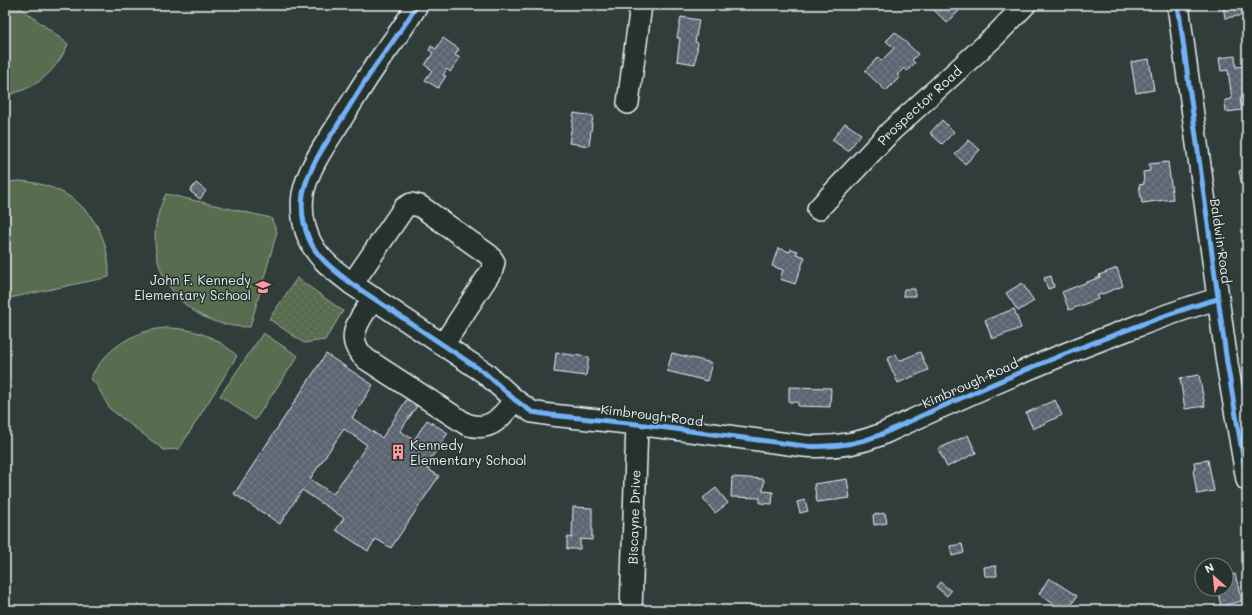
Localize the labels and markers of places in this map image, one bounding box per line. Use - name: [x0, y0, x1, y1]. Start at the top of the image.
- place label: John F. Kennedy Elementary School: [134, 271, 251, 303]
- school or university icon: John F. Kennedy Elementary School: [254, 278, 272, 296]
- place label: Kennedy Elementary School: [410, 436, 527, 468]
- building icon: Kennedy Elementary School: [389, 443, 407, 461]

